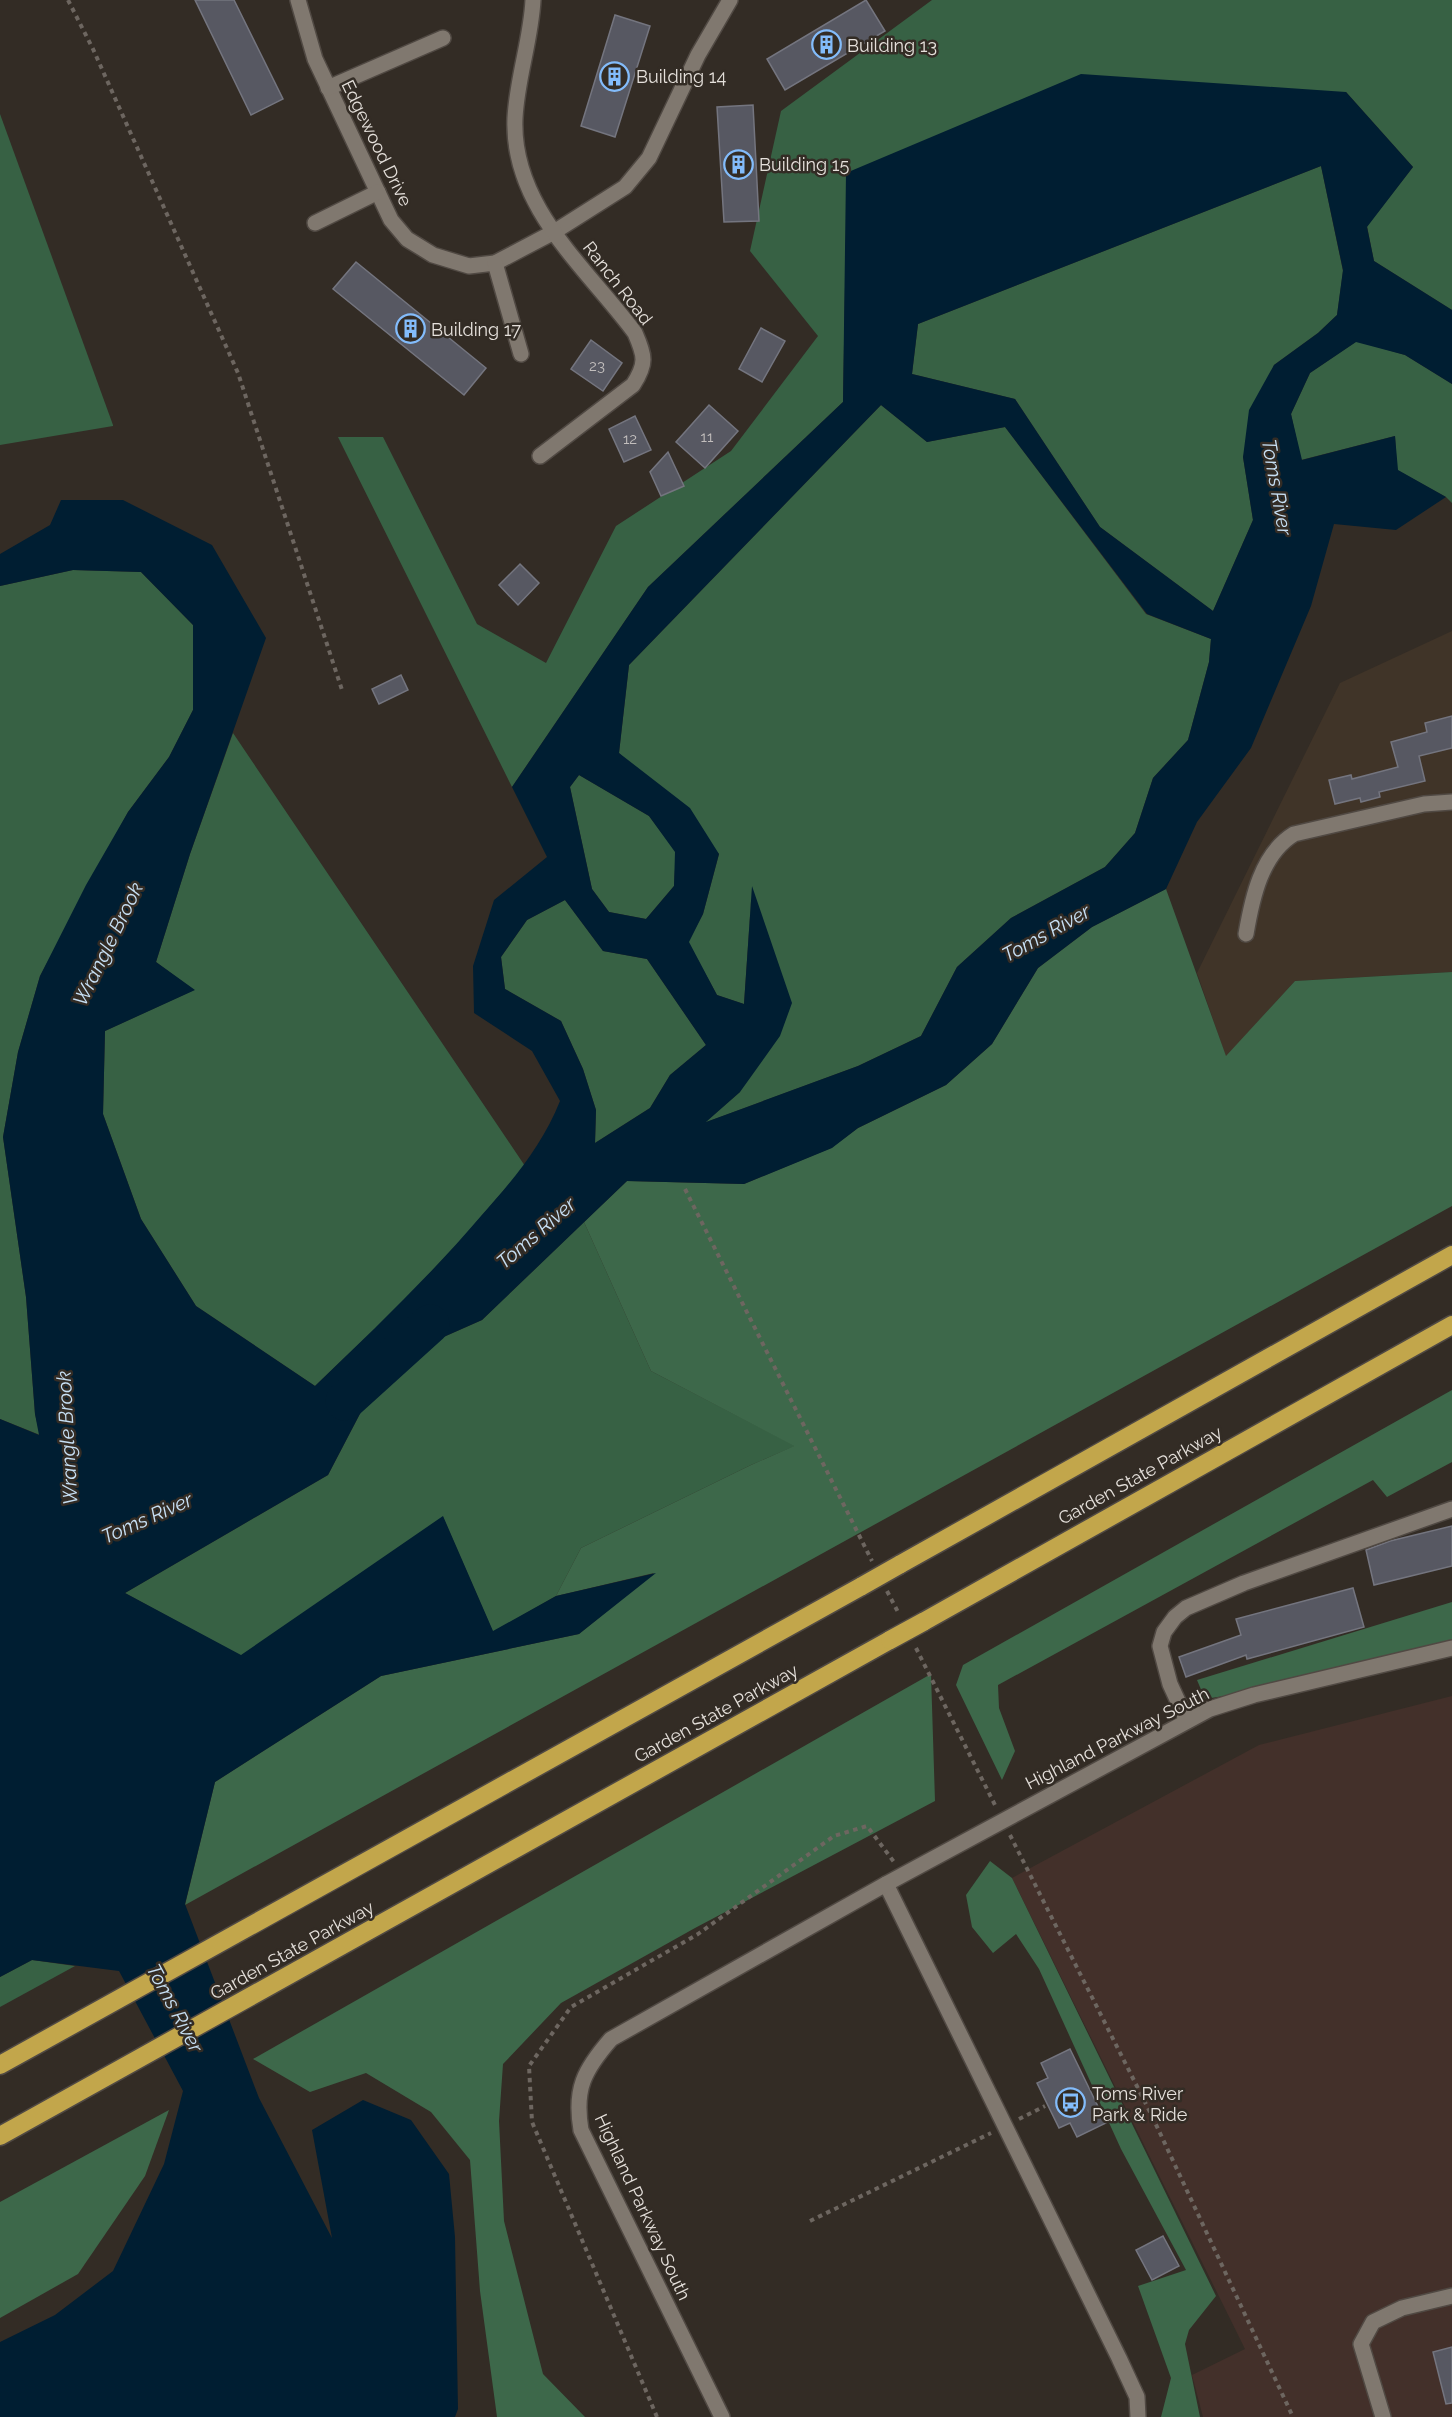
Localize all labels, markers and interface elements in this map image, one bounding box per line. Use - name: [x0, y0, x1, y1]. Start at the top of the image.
- building icon: Building 13: [810, 29, 842, 61]
- place label: Building 13: [847, 35, 937, 56]
- building icon: Building 14: [599, 60, 631, 92]
- place label: Building 14: [636, 66, 727, 87]
- street label: Edgewood Drive: [337, 76, 417, 210]
- building icon: Building 15: [722, 148, 754, 180]
- place label: Building 15: [759, 154, 850, 175]
- street label: Ranch Road: [579, 237, 657, 329]
- building icon: Building 17: [394, 313, 426, 345]
- place label: Building 17: [431, 319, 521, 340]
- house number: 23: [589, 357, 605, 375]
- house number: 11: [701, 428, 714, 446]
- house number: 12: [623, 430, 637, 448]
- water label: Toms River: [1257, 437, 1297, 538]
- water label: Wrangle Brook: [68, 878, 148, 1010]
- water label: Toms River: [998, 898, 1095, 967]
- water label: Toms River: [492, 1191, 581, 1274]
- water label: Wrangle Brook: [51, 1370, 83, 1506]
- street label: Garden State Parkway: [1055, 1421, 1226, 1529]
- water label: Toms River: [98, 1487, 197, 1549]
- street label: Garden State Parkway: [631, 1659, 802, 1767]
- street label: Highland Parkway South: [1022, 1683, 1212, 1793]
- street label: Garden State Parkway: [207, 1896, 378, 2004]
- water label: Toms River: [142, 1960, 209, 2057]
- place label: Toms River Park & Ride: [1092, 2083, 1188, 2125]
- bus stop icon: Toms River Park & Ride: [1055, 2087, 1087, 2119]
- street label: Highland Parkway South: [591, 2110, 695, 2304]

